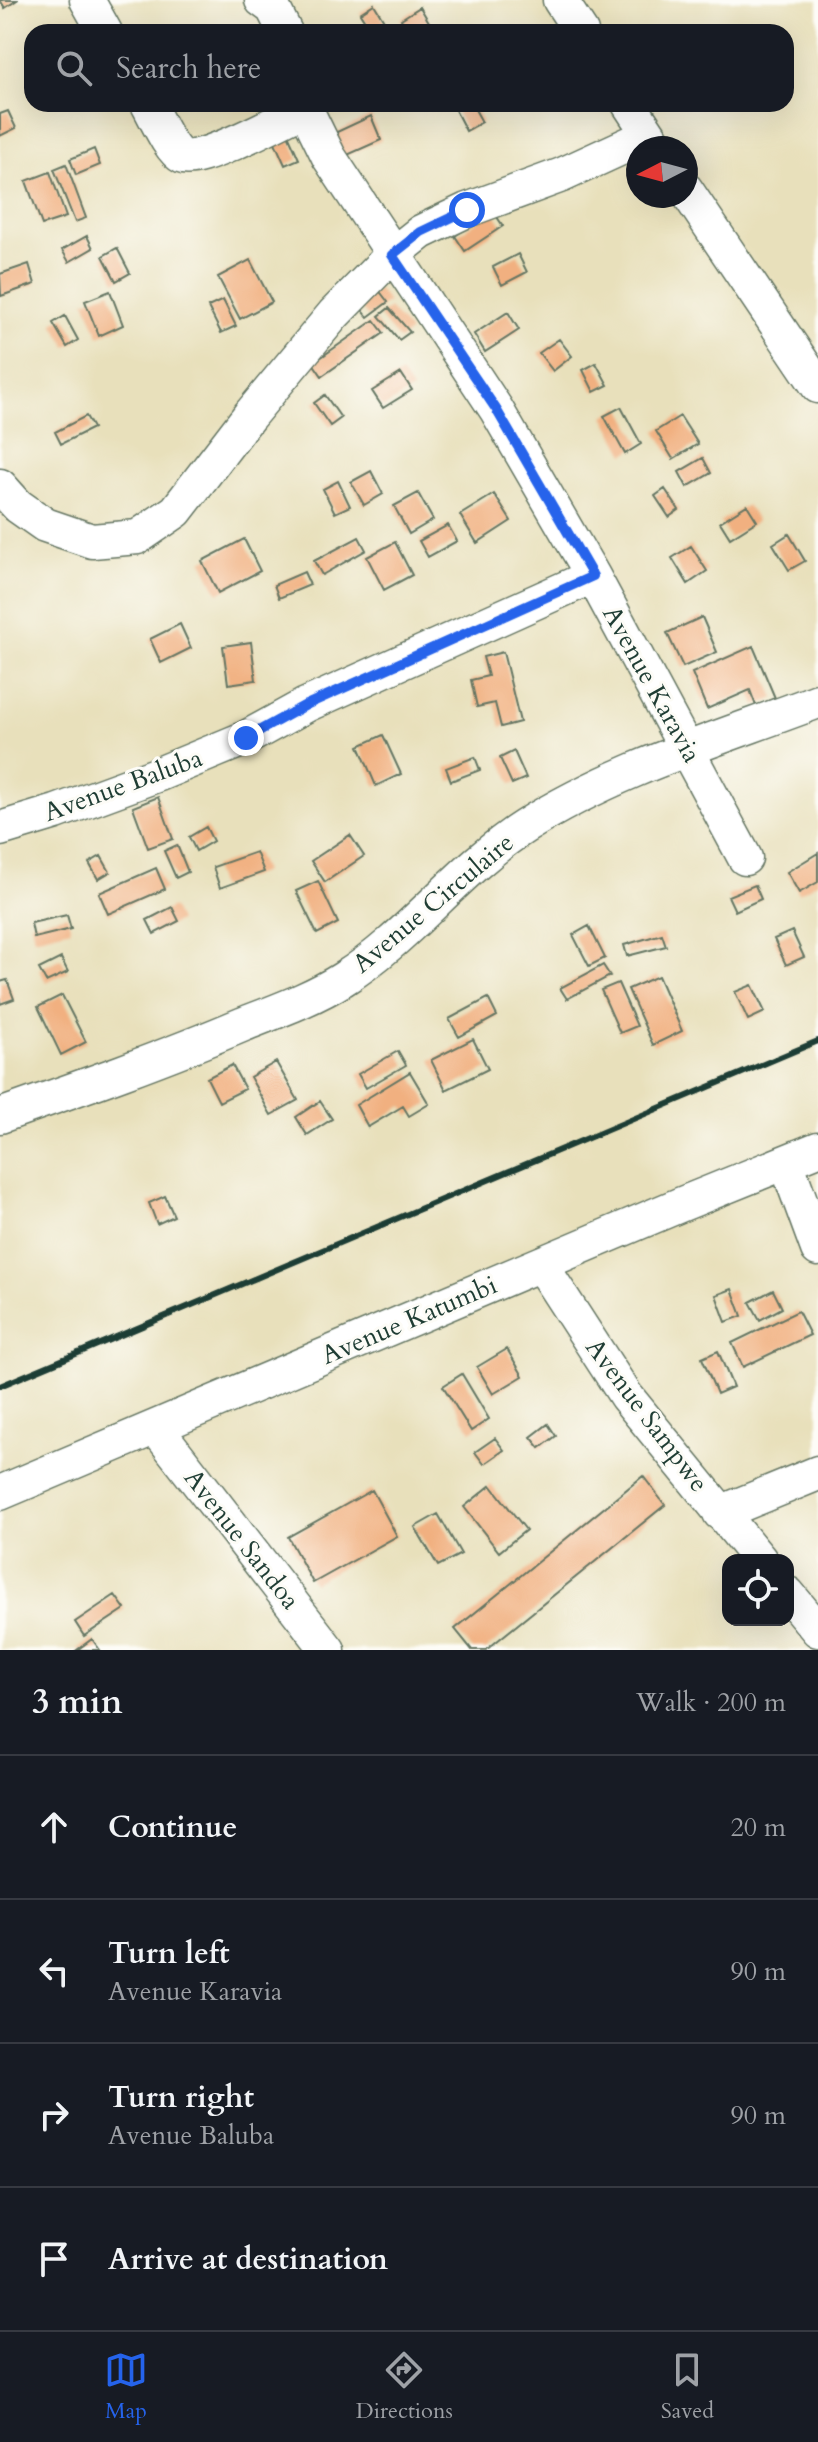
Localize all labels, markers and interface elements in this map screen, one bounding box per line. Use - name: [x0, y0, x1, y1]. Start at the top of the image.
- search box: [24, 24, 794, 112]
- icon: search: [52, 46, 96, 90]
- text: Search here: [116, 48, 261, 89]
- north arrow: [626, 136, 698, 208]
- route start: [449, 192, 485, 228]
- street label: Avenue Karavia: [594, 599, 710, 769]
- route end: [228, 720, 264, 756]
- street label: Avenue Baluba: [39, 740, 207, 830]
- street label: Avenue Circulaire: [345, 825, 521, 981]
- street label: Avenue Katumbi: [316, 1267, 502, 1373]
- street label: Avenue Sampwe: [578, 1331, 716, 1499]
- street label: Avenue Sandoa: [176, 1461, 308, 1617]
- map controls: [722, 1554, 794, 1626]
- button: locate: [722, 1554, 794, 1626]
- text: 3 min: [32, 1679, 123, 1725]
- text: Walk · 200 m: [636, 1685, 786, 1720]
- icon: ahead: [32, 1805, 76, 1849]
- text: Continue: [108, 1807, 237, 1848]
- text: 20 m: [730, 1810, 786, 1845]
- text: Turn left: [108, 1933, 230, 1974]
- icon: left: [32, 1949, 76, 1993]
- text: 90 m: [730, 1954, 786, 1989]
- text: Avenue Karavia: [108, 1974, 282, 2009]
- text: Turn right: [108, 2077, 254, 2118]
- icon: right: [32, 2093, 76, 2137]
- text: 90 m: [730, 2098, 786, 2133]
- text: Avenue Baluba: [108, 2118, 274, 2153]
- icon: arrive: [32, 2237, 76, 2281]
- text: Arrive at destination: [108, 2239, 388, 2280]
- tab: Map: [104, 2348, 148, 2426]
- tab: Directions: [356, 2348, 453, 2426]
- tab: Saved: [661, 2348, 714, 2426]

